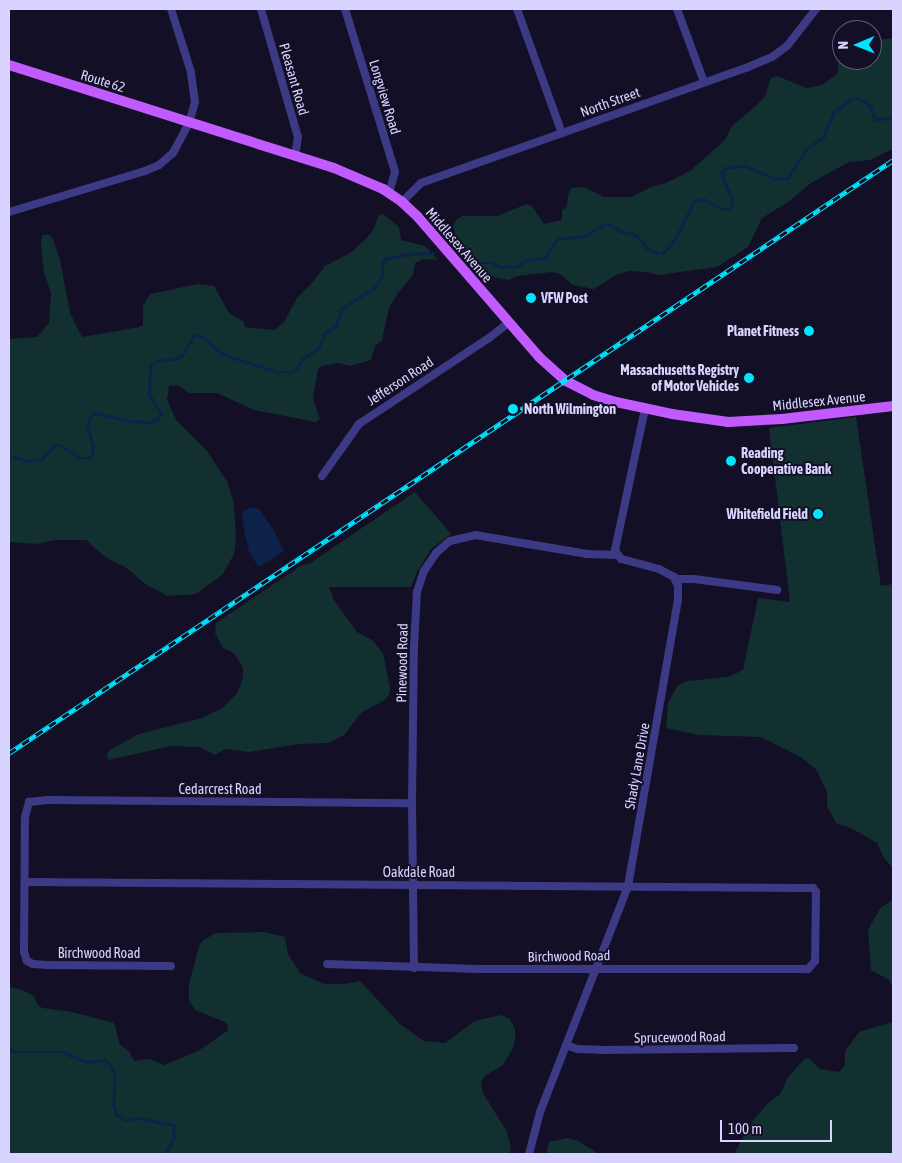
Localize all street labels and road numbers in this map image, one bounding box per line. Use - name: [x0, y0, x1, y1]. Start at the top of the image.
- street label: Pleasant Road: [276, 41, 312, 117]
- street label: Longview Road: [366, 58, 404, 136]
- street label: Route 62: [79, 66, 127, 96]
- street label: North Street: [578, 83, 642, 121]
- street label: Middlesex Avenue: [422, 204, 496, 286]
- street label: Jefferson Road: [364, 353, 436, 409]
- street label: Middlesex Avenue: [772, 388, 866, 414]
- street label: Pinewood Road: [393, 623, 411, 703]
- street label: Shady Lane Drive: [621, 721, 653, 811]
- street label: Cedarcrest Road: [178, 781, 262, 797]
- street label: Oakdale Road: [383, 864, 455, 880]
- street label: Birchwood Road: [58, 945, 140, 961]
- street label: Birchwood Road: [528, 947, 610, 965]
- street label: Sprucewood Road: [634, 1028, 726, 1046]

